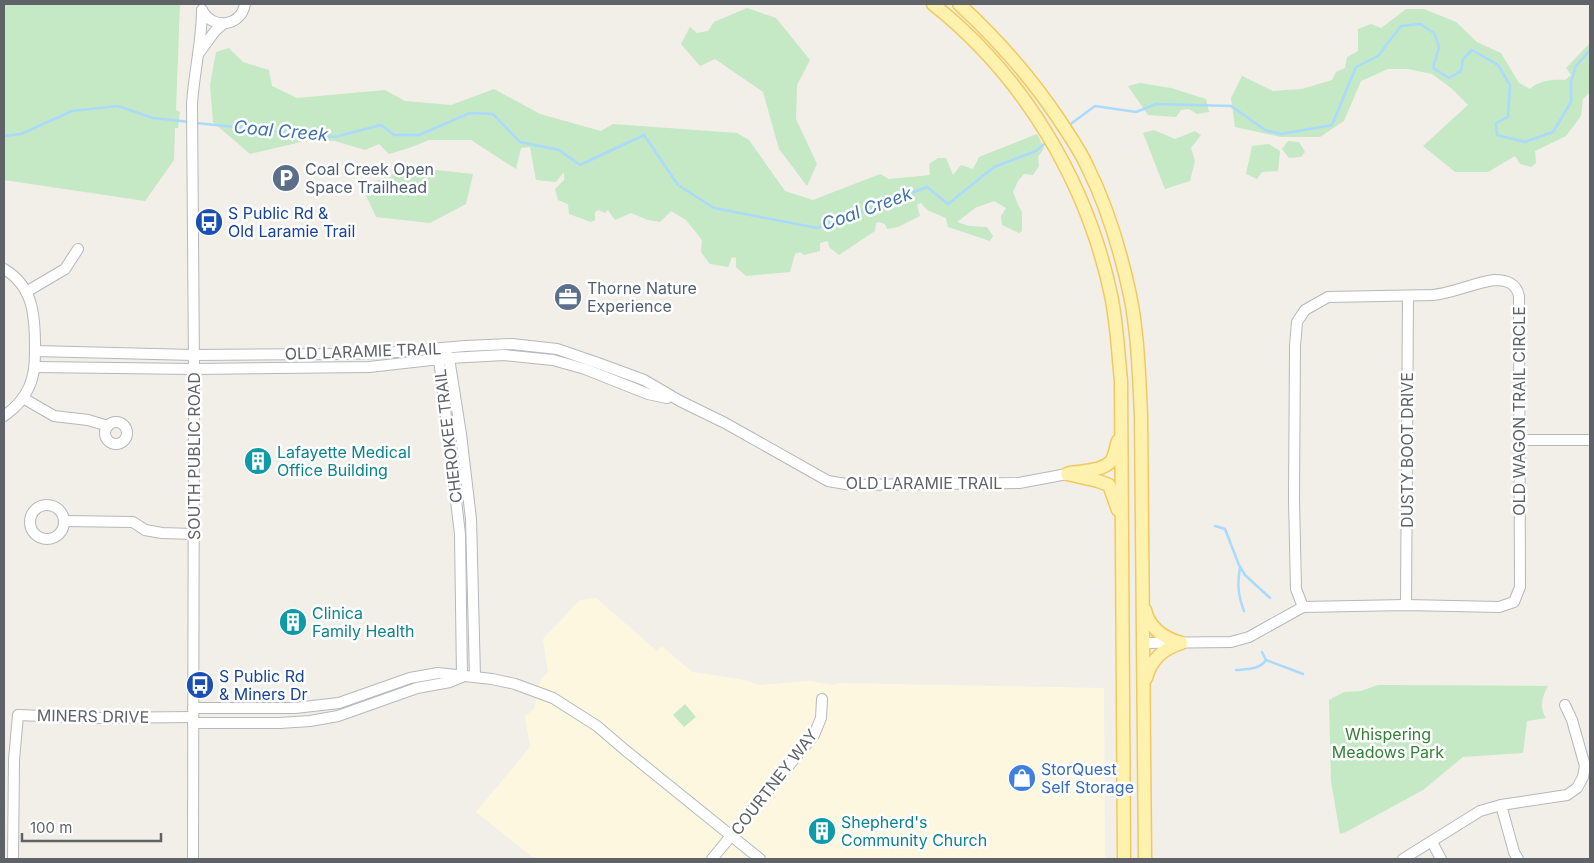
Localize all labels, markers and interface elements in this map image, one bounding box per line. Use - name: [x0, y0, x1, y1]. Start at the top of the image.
- water label: Coal Creek: [233, 116, 330, 145]
- place label: Coal Creek Open Space Trailhead: [305, 159, 434, 197]
- parking icon: Coal Creek Open Space Trailhead: [271, 163, 301, 193]
- water label: Coal Creek: [819, 182, 916, 235]
- place label: S Public Rd & Old Laramie Trail: [228, 203, 355, 241]
- bus stop icon: S Public Rd & Old Laramie Trail: [194, 207, 224, 237]
- place label: Thorne Nature Experience: [587, 278, 697, 316]
- office icon: Thorne Nature Experience: [553, 282, 583, 312]
- street label: OLD WAGON TRAIL CIRCLE: [1509, 306, 1529, 516]
- street label: OLD LARAMIE TRAIL: [284, 338, 442, 364]
- street label: CHEROKEE TRAIL: [430, 368, 466, 504]
- street label: SOUTH PUBLIC ROAD: [184, 372, 204, 540]
- street label: DUSTY BOOT DRIVE: [1397, 372, 1417, 528]
- place label: Lafayette Medical Office Building: [277, 442, 411, 480]
- building icon: Lafayette Medical Office Building: [243, 446, 273, 476]
- street label: OLD LARAMIE TRAIL: [846, 473, 1002, 493]
- place label: Clinica Family Health: [312, 603, 415, 641]
- building icon: Clinica Family Health: [278, 607, 308, 637]
- place label: S Public Rd & Miners Dr: [219, 666, 307, 704]
- bus stop icon: S Public Rd & Miners Dr: [185, 670, 215, 700]
- street label: MINERS DRIVE: [37, 705, 149, 727]
- park label: Whispering Meadows Park: [1332, 724, 1444, 762]
- street label: COURTNEY WAY: [726, 725, 822, 839]
- place label: StorQuest Self Storage: [1041, 759, 1134, 797]
- shop icon: StorQuest Self Storage: [1007, 763, 1037, 793]
- scale bar: [22, 810, 161, 842]
- place label: Shepherd's Community Church: [841, 812, 987, 850]
- building icon: Shepherd's Community Church: [807, 816, 837, 846]
- text: 100 m: [30, 818, 72, 837]

